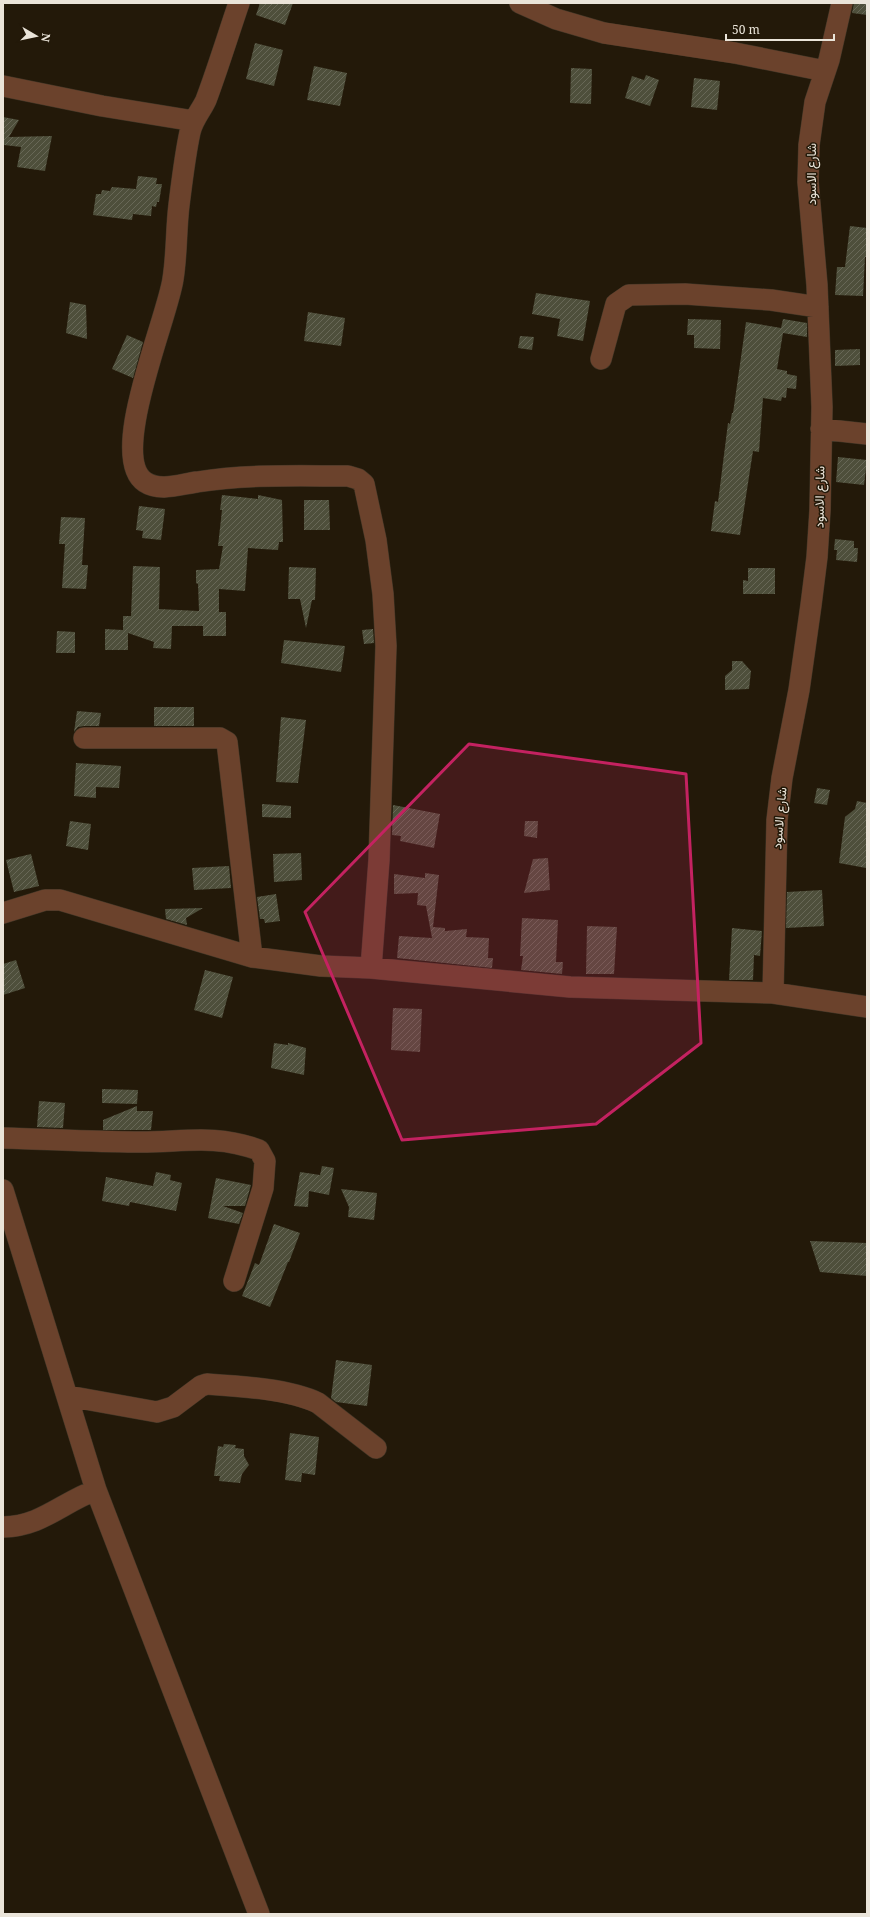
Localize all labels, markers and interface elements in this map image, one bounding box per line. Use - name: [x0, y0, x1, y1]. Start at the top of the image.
- north arrow: [16, 16, 56, 56]
- scale bar: [726, 16, 834, 42]
- text: 50 m: [732, 21, 760, 38]
- text: N: [38, 32, 54, 43]
- street label: شارع الاسود: [802, 143, 821, 205]
- street label: شارع الاسود: [809, 466, 830, 528]
- street label: شارع الاسود: [767, 786, 792, 850]

